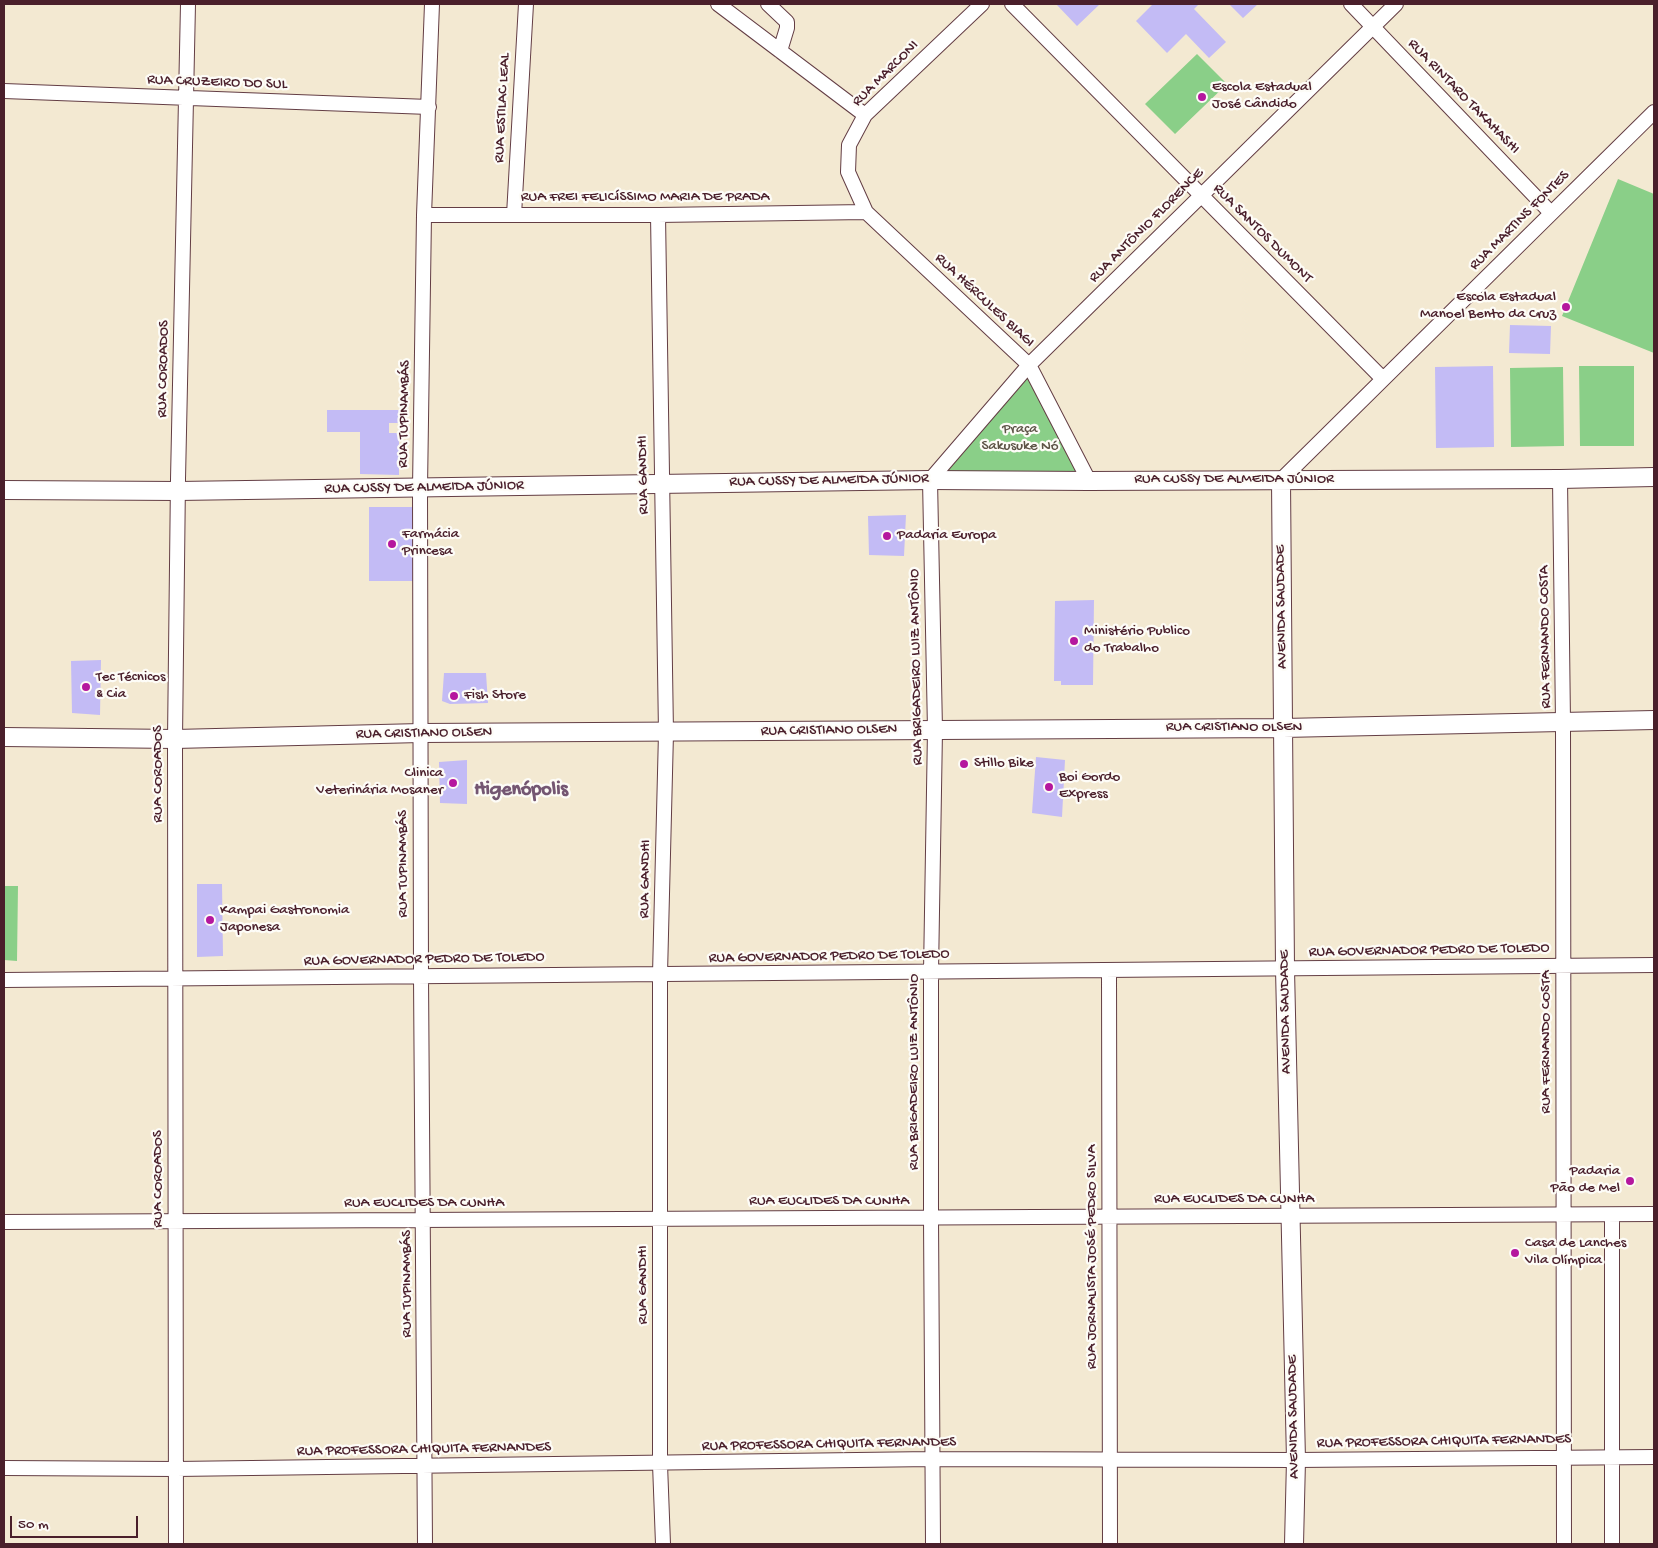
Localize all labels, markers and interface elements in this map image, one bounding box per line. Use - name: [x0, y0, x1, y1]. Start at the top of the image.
- street label: RUA RINTARO TAKAHASHI: [1403, 36, 1523, 158]
- street label: RUA MARCONI: [849, 37, 923, 111]
- street label: RUA ESTILAC LEAL: [491, 53, 515, 163]
- street label: RUA CRUZEIRO DO SUL: [147, 72, 287, 94]
- place label: Escola Estadual José Cândido: [1212, 79, 1312, 114]
- marker: Escola Estadual José Cândido: [1196, 91, 1208, 103]
- street label: RUA ANTÔNIO FLORENCE: [1086, 165, 1208, 287]
- street label: RUA MARTINS FONTES: [1466, 167, 1574, 275]
- street label: RUA SANTOS DUMONT: [1209, 181, 1315, 287]
- street label: RUA FREI FELICÍSSIMO MARIA DE PRADA: [521, 189, 769, 207]
- street label: RUA HÉRCULES BIAGI: [930, 250, 1038, 352]
- place label: Escola Estadual Manoel Bento da Cruz: [1420, 289, 1556, 324]
- marker: Escola Estadual Manoel Bento da Cruz: [1560, 301, 1572, 313]
- street label: RUA COROADOS: [154, 320, 174, 418]
- street label: RUA TUPINAMBÁS: [395, 360, 415, 468]
- park label: Praça Sakusuke Nó: [981, 421, 1059, 456]
- street label: RUA GANDHI: [634, 435, 654, 515]
- street label: RUA CUSSY DE ALMEIDA JÚNIOR: [729, 470, 929, 492]
- street label: RUA CUSSY DE ALMEIDA JÚNIOR: [1134, 471, 1334, 489]
- street label: RUA CUSSY DE ALMEIDA JÚNIOR: [324, 477, 524, 499]
- place label: Farmácia Princesa: [402, 526, 459, 561]
- place label: Padaria Europa: [897, 527, 996, 545]
- marker: Padaria Europa: [881, 530, 893, 542]
- marker: Farmácia Princesa: [386, 538, 398, 550]
- street label: AVENIDA SAUDADE: [1272, 545, 1292, 669]
- street label: RUA FERNANDO COSTA: [1536, 565, 1556, 709]
- street label: RUA BRIGADEIRO LUIZ ANTÔNIO: [906, 569, 928, 765]
- place label: Ministério Publico do Trabalho: [1084, 623, 1190, 658]
- marker: Ministério Publico do Trabalho: [1068, 635, 1080, 647]
- place label: Tec Técnicos & Cia: [96, 669, 166, 704]
- marker: Tec Técnicos & Cia: [80, 681, 92, 693]
- place label: Fish Store: [464, 687, 526, 705]
- marker: Fish Store: [448, 690, 460, 702]
- street label: RUA CRISTIANO OLSEN: [1166, 719, 1302, 737]
- street label: RUA CRISTIANO OLSEN: [761, 721, 897, 741]
- street label: RUA CRISTIANO OLSEN: [356, 724, 492, 744]
- street label: RUA COROADOS: [150, 725, 168, 823]
- place label: Stillo Bike: [974, 755, 1034, 773]
- marker: Stillo Bike: [958, 758, 970, 770]
- place label: Clinica Veterinária Mosaner: [316, 765, 443, 800]
- place label: Boi Gordo Express: [1059, 769, 1120, 804]
- marker: Clinica Veterinária Mosaner: [447, 777, 459, 789]
- district label: Higenópolis: [474, 779, 568, 803]
- marker: Boi Gordo Express: [1043, 781, 1055, 793]
- street label: RUA TUPINAMBÁS: [395, 810, 413, 918]
- street label: RUA GANDHI: [636, 839, 656, 919]
- place label: Kampai Gastronomia Japonesa: [220, 902, 349, 937]
- marker: Kampai Gastronomia Japonesa: [204, 914, 216, 926]
- street label: RUA GOVERNADOR PEDRO DE TOLEDO: [1308, 940, 1550, 962]
- street label: RUA GOVERNADOR PEDRO DE TOLEDO: [708, 946, 950, 968]
- street label: RUA GOVERNADOR PEDRO DE TOLEDO: [303, 949, 545, 971]
- street label: AVENIDA SAUDADE: [1276, 950, 1296, 1074]
- street label: RUA FERNANDO COSTA: [1538, 970, 1556, 1114]
- street label: RUA BRIGADEIRO LUIZ ANTÔNIO: [906, 974, 924, 1170]
- street label: RUA COROADOS: [150, 1130, 168, 1228]
- street label: RUA JORNALISTA JOSÉ PEDRO SILVA: [1084, 1145, 1102, 1369]
- place label: Padaria Pão de Mel: [1551, 1163, 1620, 1198]
- marker: Padaria Pão de Mel: [1624, 1175, 1636, 1187]
- street label: RUA EUCLIDES DA CUNHA: [1154, 1191, 1314, 1209]
- street label: RUA EUCLIDES DA CUNHA: [749, 1193, 909, 1211]
- street label: RUA EUCLIDES DA CUNHA: [344, 1195, 504, 1213]
- street label: RUA TUPINAMBÁS: [399, 1230, 417, 1338]
- place label: Casa de Lanches Vila Olímpica: [1525, 1235, 1626, 1270]
- street label: RUA GANDHI: [635, 1246, 653, 1324]
- marker: Casa de Lanches Vila Olímpica: [1509, 1247, 1521, 1259]
- street label: AVENIDA SAUDADE: [1284, 1355, 1304, 1479]
- street label: RUA PROFESSORA CHIQUITA FERNANDES: [1317, 1431, 1571, 1453]
- street label: RUA PROFESSORA CHIQUITA FERNANDES: [702, 1434, 956, 1456]
- street label: RUA PROFESSORA CHIQUITA FERNANDES: [297, 1439, 551, 1461]
- scale bar: [12, 1506, 140, 1538]
- text: 50 m: [18, 1516, 49, 1534]

